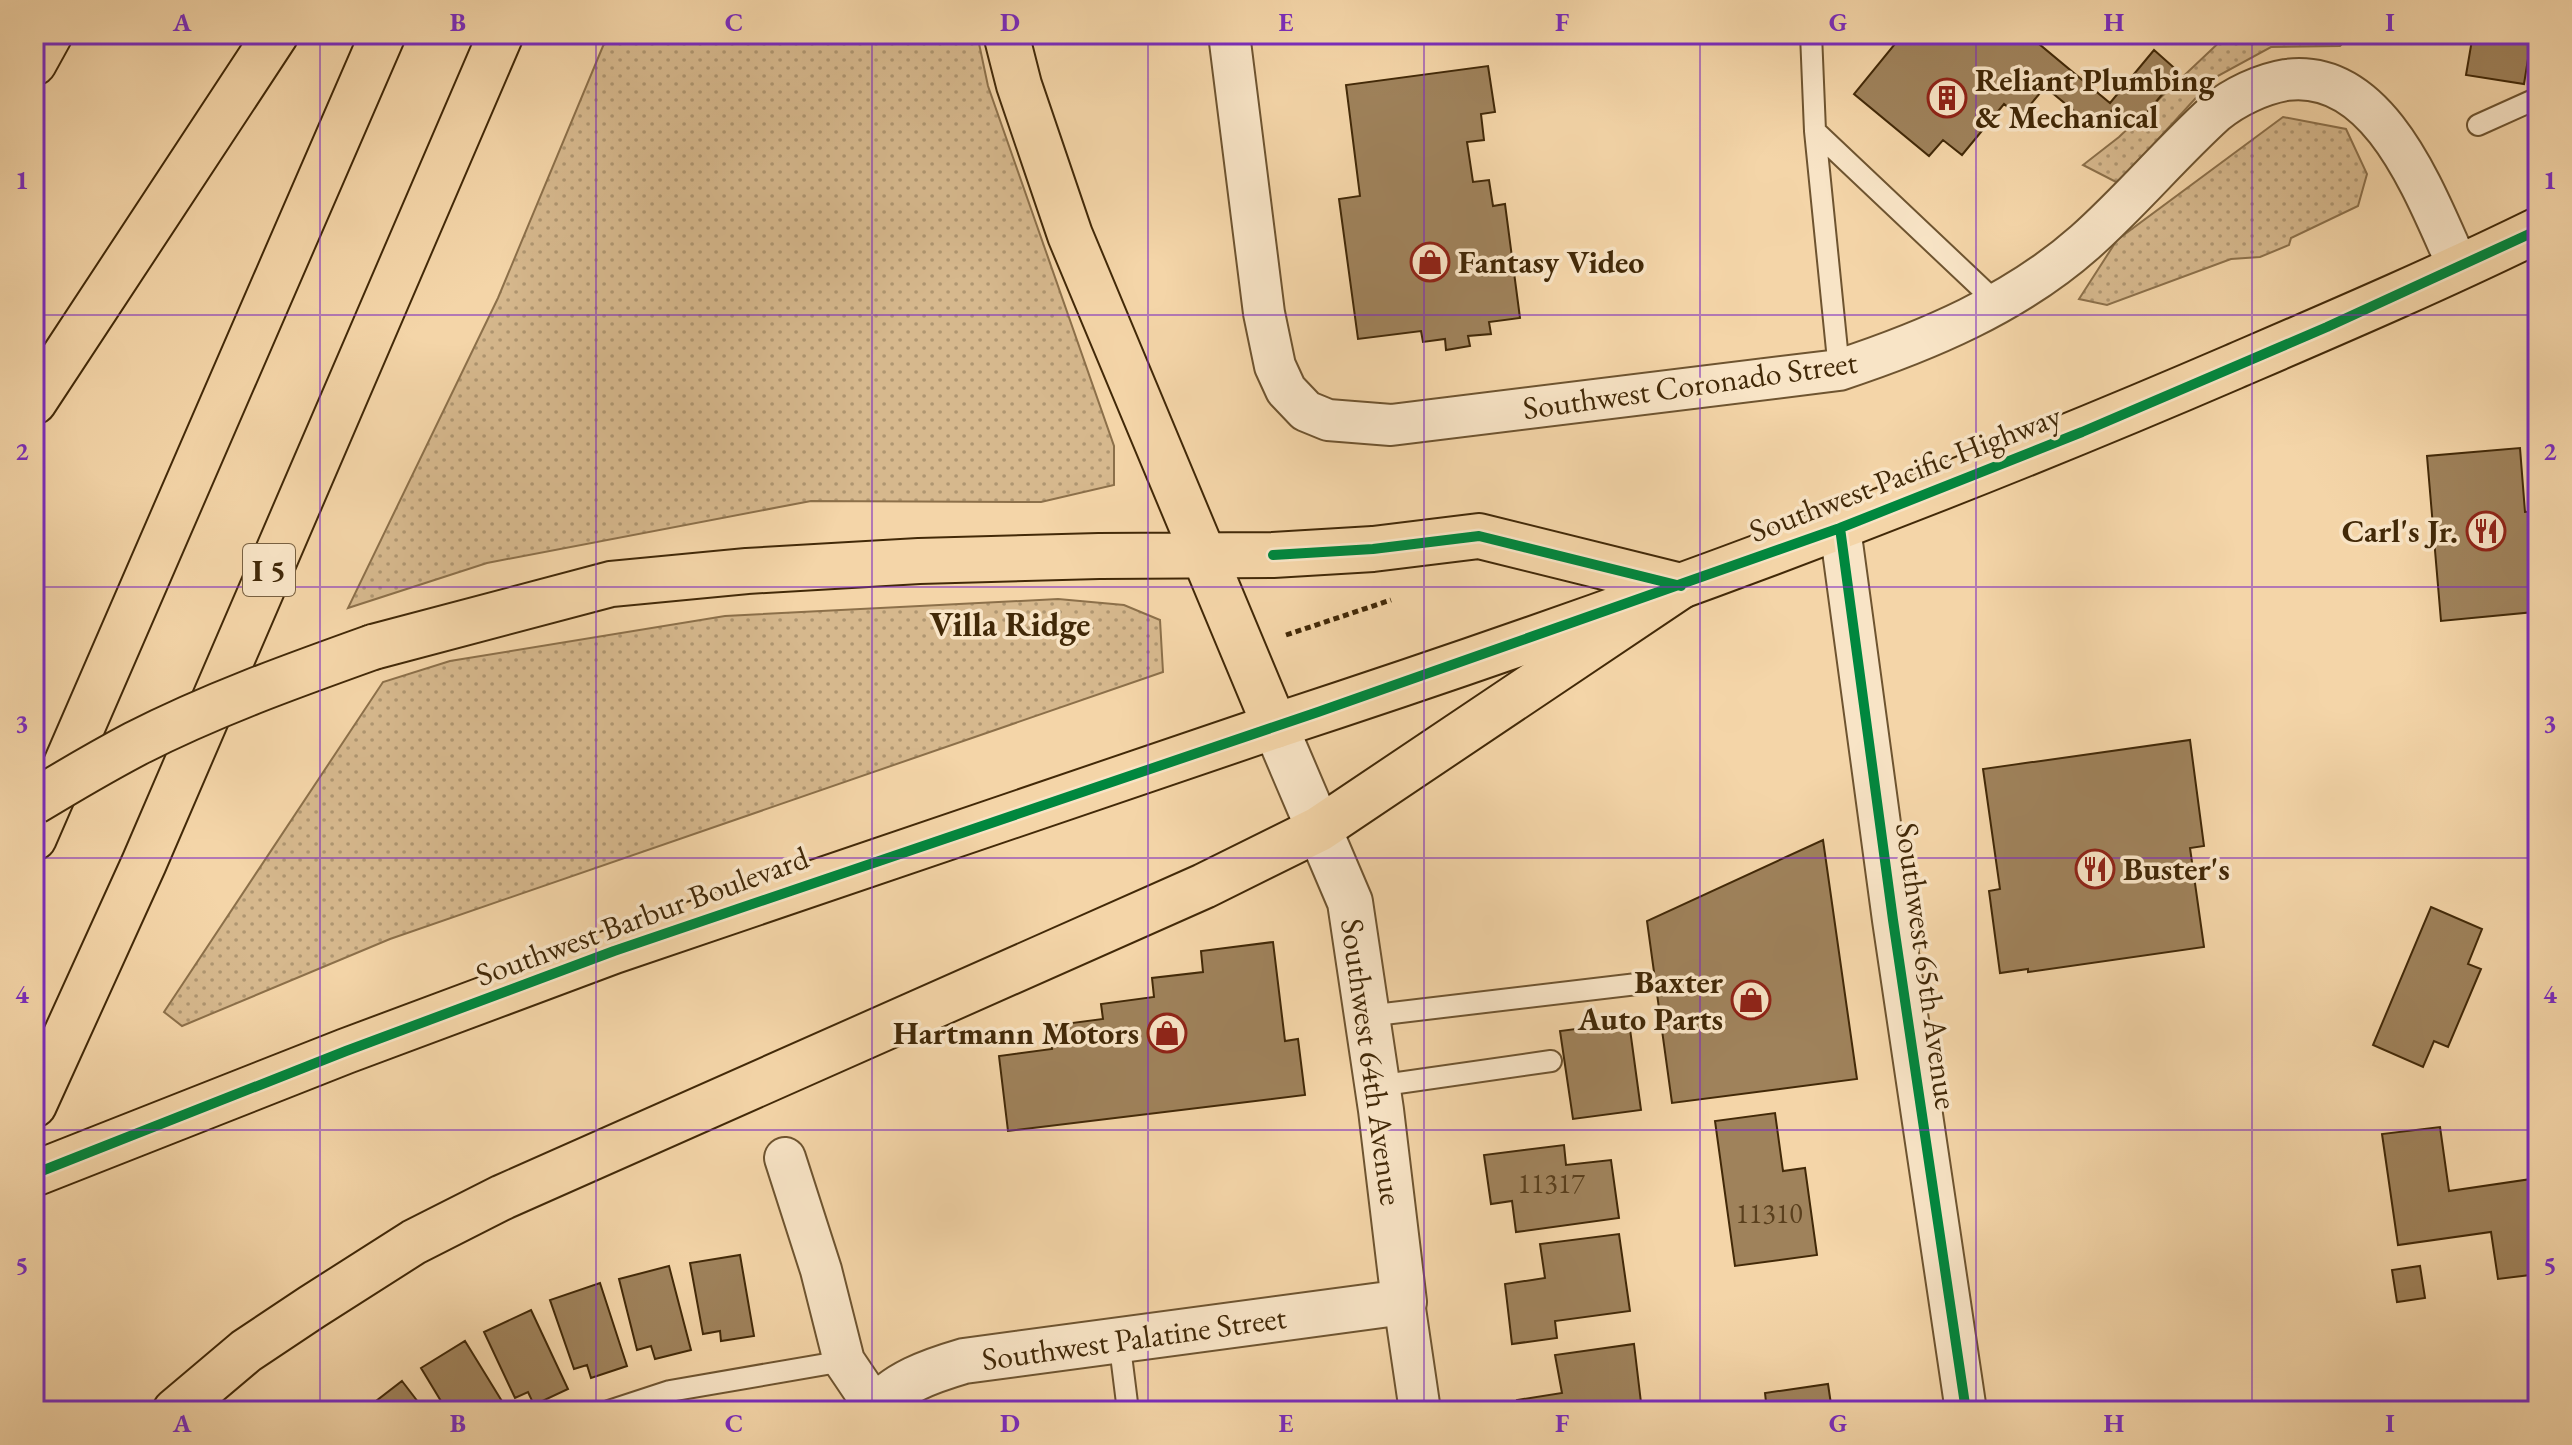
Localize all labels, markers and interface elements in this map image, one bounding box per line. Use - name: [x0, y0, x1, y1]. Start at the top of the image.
- text: A: [172, 5, 192, 39]
- text: B: [450, 5, 466, 39]
- text: C: [725, 5, 743, 39]
- text: D: [1000, 5, 1020, 39]
- text: E: [1279, 5, 1294, 39]
- text: F: [1555, 5, 1569, 39]
- text: G: [1829, 5, 1848, 39]
- text: H: [2104, 5, 2125, 39]
- text: I: [2385, 5, 2395, 39]
- place label: Reliant Plumbing & Mechanical: [1975, 59, 2216, 138]
- building icon: Reliant Plumbing & Mechanical: [1926, 77, 1968, 119]
- text: 1: [15, 163, 29, 197]
- text: 1: [2543, 163, 2557, 197]
- shop icon: Fantasy Video: [1409, 241, 1451, 283]
- place label: Fantasy Video: [1458, 241, 1644, 283]
- street label: Southwest Coronado Street: [1520, 341, 1860, 429]
- street label: Southwest Pacific Highway: [1743, 394, 2068, 552]
- text: 2: [15, 434, 29, 468]
- text: 2: [2543, 434, 2557, 468]
- place label: Carl's Jr.: [2342, 510, 2458, 552]
- restaurant icon: Carl's Jr.: [2465, 510, 2507, 552]
- road number: I 5: [243, 544, 295, 596]
- district label: Villa Ridge: [930, 602, 1090, 646]
- text: 3: [15, 706, 29, 740]
- text: 3: [2543, 706, 2557, 740]
- street label: Southwest 65th Avenue: [1886, 820, 1968, 1112]
- street label: Southwest Barbur Boulevard: [470, 836, 815, 996]
- restaurant icon: Buster's: [2074, 848, 2116, 890]
- place label: Buster's: [2123, 848, 2230, 890]
- street label: Southwest 64th Avenue: [1331, 916, 1413, 1208]
- place label: Baxter Auto Parts: [1577, 961, 1724, 1040]
- text: 4: [15, 977, 29, 1011]
- text: 4: [2543, 977, 2557, 1011]
- shop icon: Baxter Auto Parts: [1730, 979, 1772, 1021]
- place label: Hartmann Motors: [893, 1012, 1139, 1054]
- shop icon: Hartmann Motors: [1146, 1012, 1188, 1054]
- house number: 11317: [1517, 1165, 1585, 1201]
- house number: 11310: [1735, 1195, 1803, 1231]
- text: 5: [15, 1248, 29, 1282]
- text: 5: [2543, 1248, 2557, 1282]
- street label: Southwest Palatine Street: [979, 1296, 1289, 1380]
- text: A: [172, 1406, 192, 1440]
- text: B: [450, 1406, 466, 1440]
- text: C: [725, 1406, 743, 1440]
- text: D: [1000, 1406, 1020, 1440]
- text: E: [1279, 1406, 1294, 1440]
- text: F: [1555, 1406, 1569, 1440]
- text: G: [1829, 1406, 1848, 1440]
- text: H: [2104, 1406, 2125, 1440]
- text: I: [2385, 1406, 2395, 1440]

